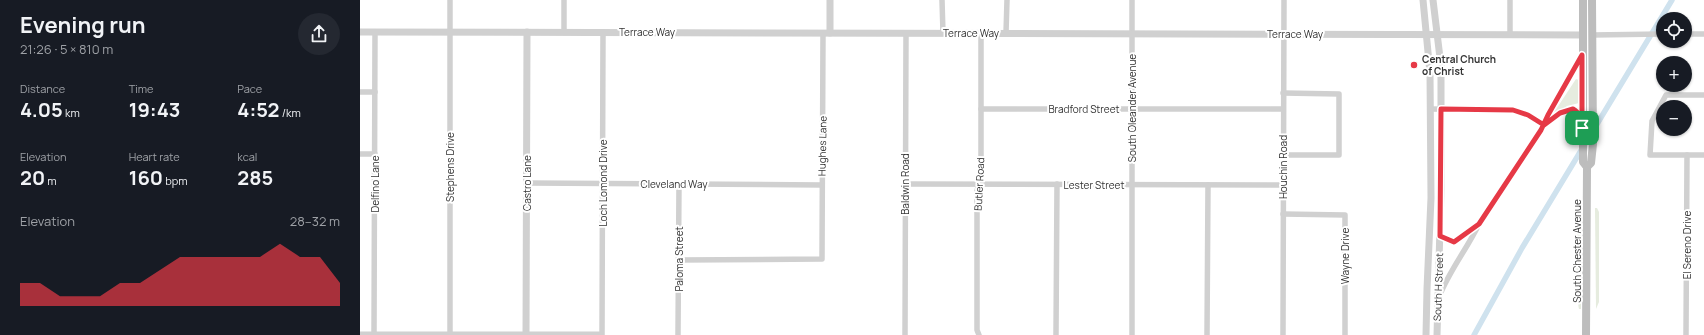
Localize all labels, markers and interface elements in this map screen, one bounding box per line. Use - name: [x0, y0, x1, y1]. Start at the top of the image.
- text: Evening run: [20, 10, 145, 40]
- map controls: [1656, 12, 1692, 136]
- button: locate: [1656, 12, 1692, 48]
- button: share: [298, 13, 340, 55]
- street label: Terrace Way: [619, 25, 676, 39]
- street label: Terrace Way: [943, 26, 1000, 40]
- street label: Terrace Way: [1267, 27, 1324, 41]
- text: 21:26 · 5 × 810 m: [20, 40, 113, 58]
- place label: Central Church of Christ: [1422, 52, 1496, 78]
- street label: South Oleander Avenue: [1125, 54, 1139, 162]
- button: +: [1656, 56, 1692, 92]
- marker: Central Church of Christ: [1409, 60, 1419, 70]
- text: Distance: [20, 81, 65, 96]
- text: Time: [129, 81, 154, 96]
- text: Pace: [237, 81, 262, 96]
- text: 4.05: [20, 96, 63, 123]
- text: 19:43: [129, 96, 181, 123]
- text: 4:52: [237, 96, 279, 123]
- button: −: [1656, 100, 1692, 136]
- street label: Bradford Street: [1048, 102, 1120, 116]
- text: km: [63, 105, 80, 120]
- text: /km: [279, 105, 301, 120]
- pin: [1565, 111, 1599, 145]
- street label: Hughes Lane: [814, 116, 830, 176]
- icon: arrive: [1571, 117, 1593, 139]
- street label: Stephens Drive: [443, 132, 457, 202]
- street label: Houchin Road: [1276, 135, 1290, 199]
- street label: Loch Lomond Drive: [596, 139, 610, 227]
- text: Elevation: [20, 149, 66, 164]
- text: Heart rate: [129, 149, 180, 164]
- text: kcal: [237, 149, 257, 164]
- street label: Baldwin Road: [898, 153, 912, 215]
- street label: Delfino Lane: [368, 155, 382, 213]
- street label: Castro Lane: [520, 155, 534, 211]
- street label: Butler Road: [971, 157, 987, 211]
- text: 20: [20, 164, 45, 191]
- text: 160: [129, 164, 163, 191]
- text: 285: [237, 164, 273, 191]
- text: m: [45, 173, 57, 188]
- text: bpm: [163, 173, 188, 188]
- street label: Cleveland Way: [640, 177, 708, 191]
- street label: Lester Street: [1064, 178, 1124, 192]
- street label: South Chester Avenue: [1570, 199, 1584, 303]
- street label: El Sereno Drive: [1680, 211, 1694, 279]
- text: Elevation: [20, 212, 75, 230]
- text: 28–32 m: [290, 212, 340, 230]
- street label: Paloma Street: [672, 226, 686, 292]
- street label: Wayne Drive: [1338, 228, 1352, 284]
- street label: South H Street: [1430, 253, 1446, 321]

